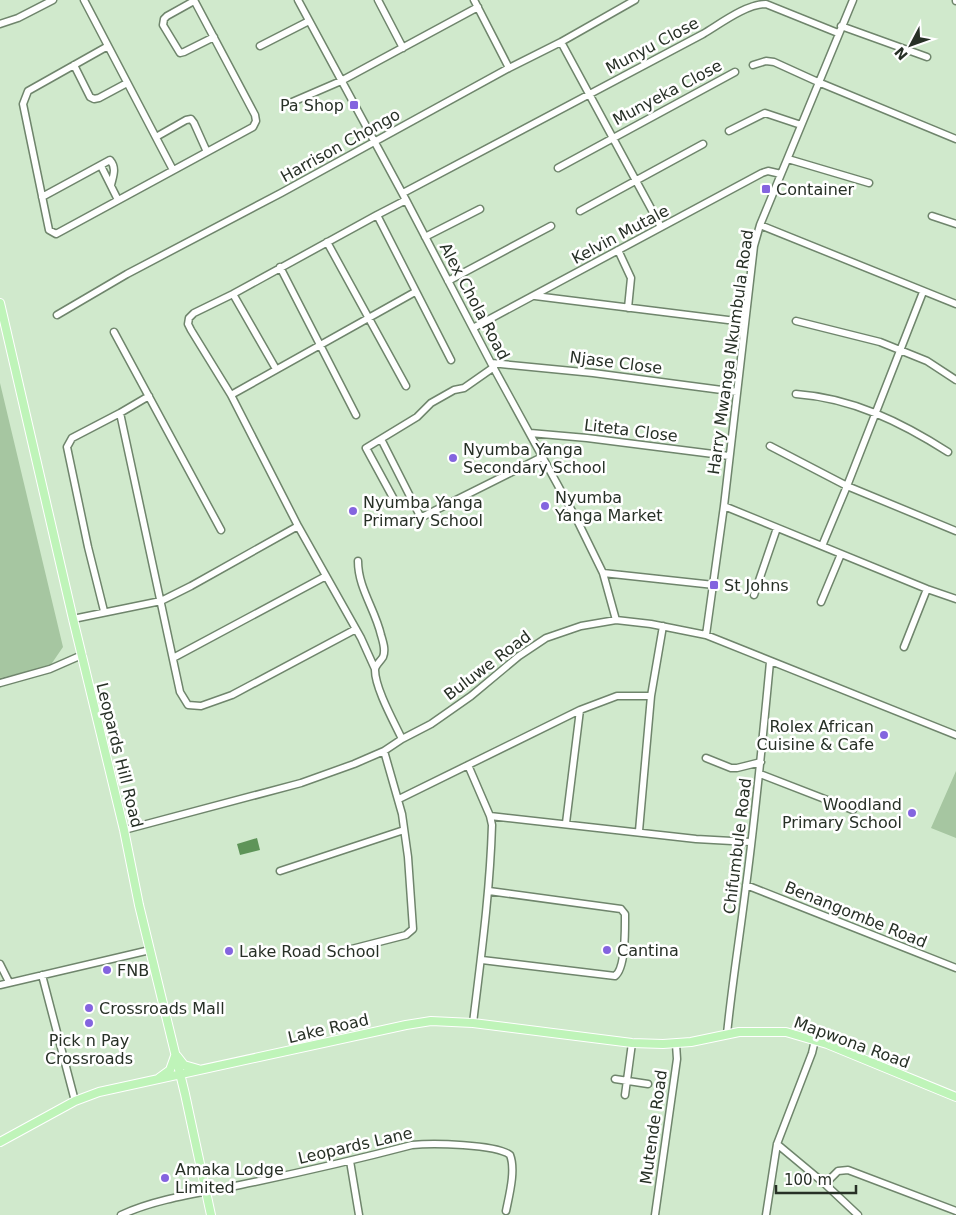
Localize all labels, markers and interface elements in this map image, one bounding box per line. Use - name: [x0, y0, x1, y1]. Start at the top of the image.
- street label: Munyu Close: [603, 13, 702, 78]
- north arrow: [886, 20, 936, 70]
- text: N: [891, 44, 911, 63]
- street label: Munyeka Close: [609, 56, 725, 129]
- place label: Pa Shop: [280, 96, 344, 115]
- marker: Pa Shop: [348, 99, 360, 111]
- street label: Harrison Chongo: [277, 105, 403, 186]
- place label: Container: [776, 180, 855, 199]
- marker: Container: [760, 183, 772, 195]
- street label: Kelvin Mutale: [568, 201, 672, 268]
- street label: Harry Mwanga Nkumbula Road: [704, 228, 757, 476]
- street label: Alex Chola Road: [436, 239, 513, 363]
- street label: Njase Close: [569, 347, 663, 378]
- street label: Liteta Close: [583, 415, 679, 446]
- place label: Nyumba Yanga Secondary School: [463, 440, 606, 477]
- marker: Nyumba Yanga Secondary School: [447, 452, 459, 464]
- place label: Nyumba Yanga Market: [554, 488, 663, 525]
- place label: Nyumba Yanga Primary School: [363, 493, 483, 530]
- marker: Nyumba Yanga Market: [539, 500, 551, 512]
- marker: Nyumba Yanga Primary School: [347, 505, 359, 517]
- place label: St Johns: [724, 576, 789, 595]
- marker: St Johns: [708, 579, 720, 591]
- street label: Buluwe Road: [440, 627, 534, 704]
- street label: Leopards Hill Road: [92, 681, 147, 830]
- place label: Rolex African Cuisine & Cafe: [756, 717, 874, 754]
- marker: Rolex African Cuisine & Cafe: [878, 729, 890, 741]
- street label: Chifumbule Road: [720, 777, 755, 915]
- place label: Woodland Primary School: [782, 795, 902, 832]
- marker: Woodland Primary School: [906, 807, 918, 819]
- street label: Benangombe Road: [782, 877, 930, 952]
- place label: Cantina: [617, 941, 679, 960]
- place label: Lake Road School: [239, 942, 380, 961]
- marker: Cantina: [601, 944, 613, 956]
- marker: Lake Road School: [223, 945, 235, 957]
- place label: FNB: [117, 961, 149, 980]
- marker: FNB: [101, 964, 113, 976]
- place label: Crossroads Mall: [99, 999, 225, 1018]
- marker: Crossroads Mall: [83, 1002, 95, 1014]
- street label: Lake Road: [286, 1010, 370, 1047]
- street label: Mapwona Road: [791, 1013, 912, 1072]
- marker: Pick n Pay Crossroads: [83, 1017, 95, 1029]
- place label: Pick n Pay Crossroads: [45, 1031, 133, 1068]
- street label: Mutende Road: [636, 1069, 671, 1186]
- street label: Leopards Lane: [296, 1123, 414, 1168]
- place label: Amaka Lodge Limited: [175, 1160, 284, 1197]
- scale bar: [776, 1162, 856, 1194]
- text: 100 m: [784, 1171, 832, 1189]
- marker: Amaka Lodge Limited: [159, 1172, 171, 1184]

